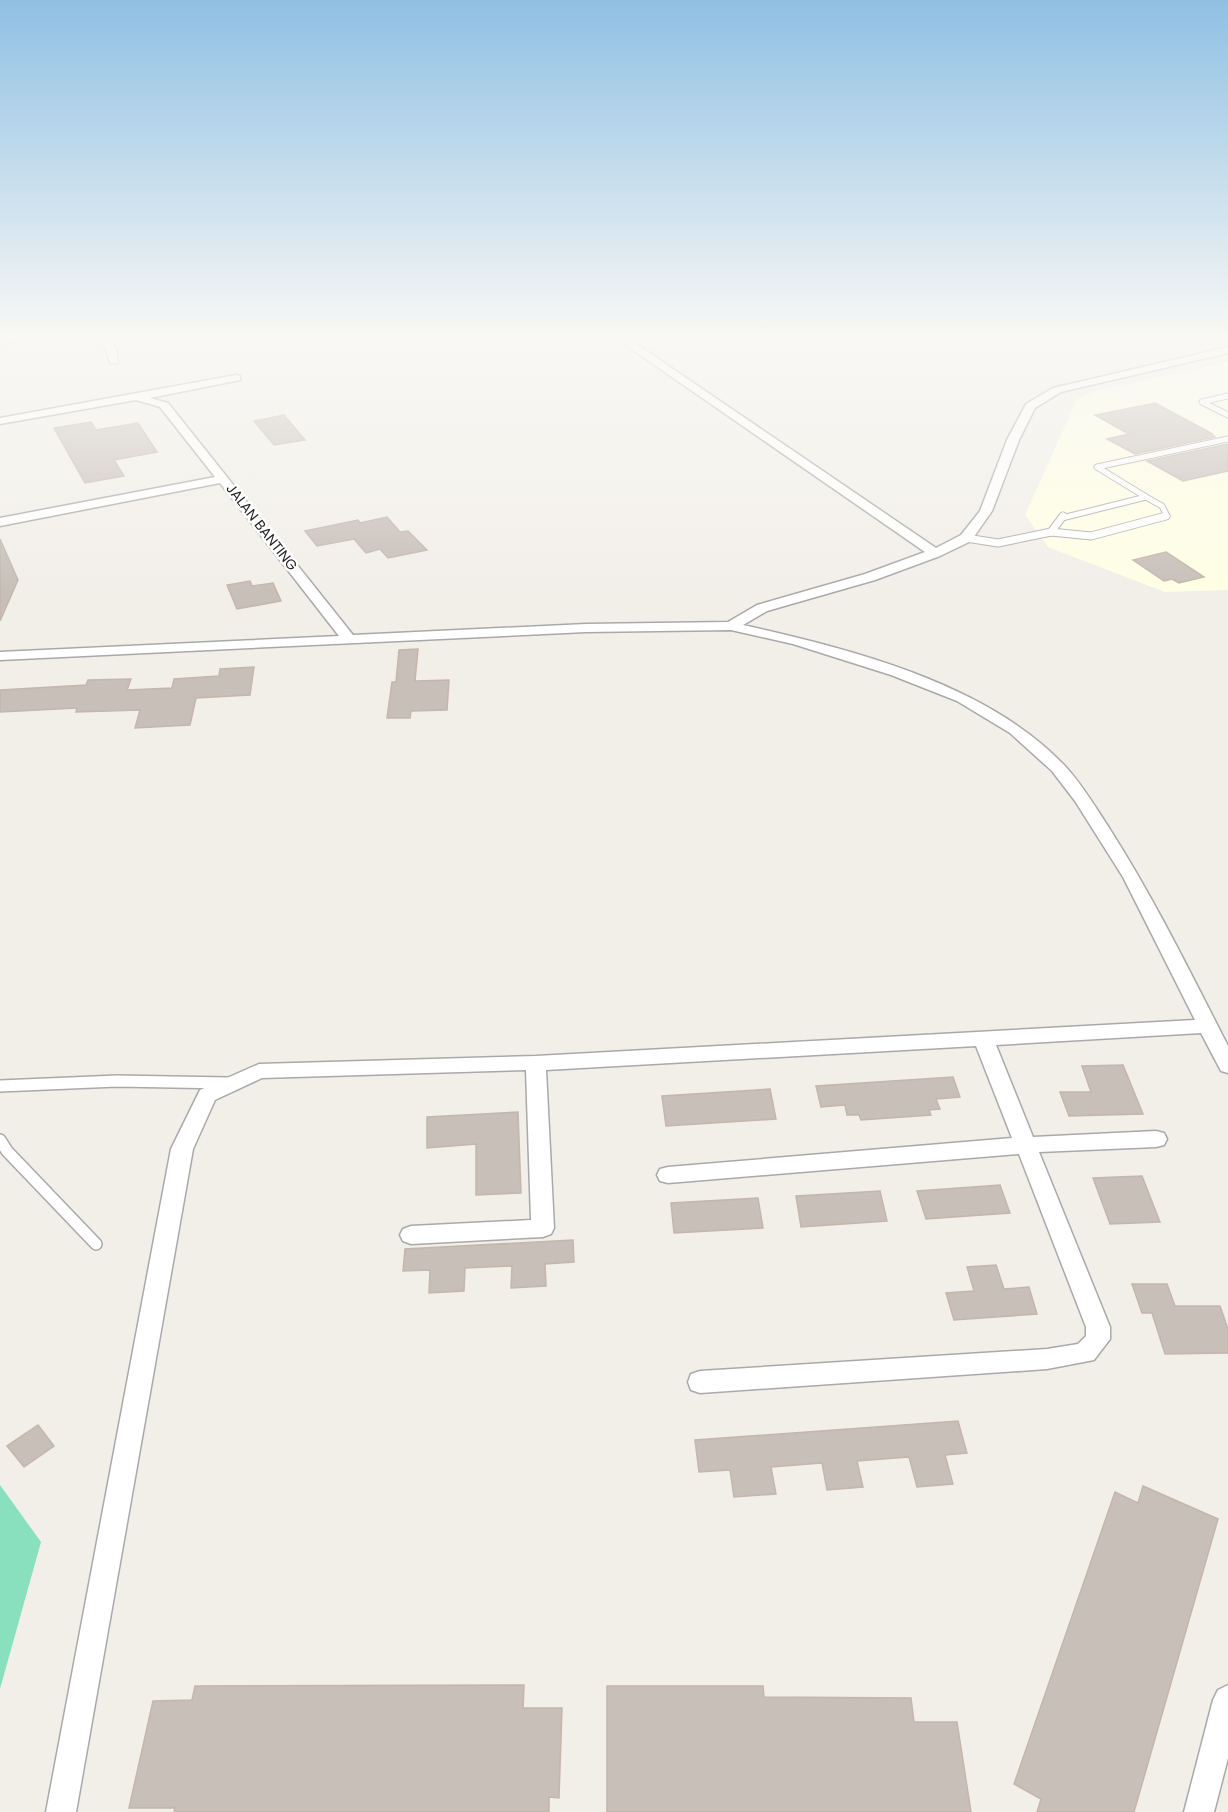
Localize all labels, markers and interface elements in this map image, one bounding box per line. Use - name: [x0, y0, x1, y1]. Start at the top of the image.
- street label: JALAN BANTING: [222, 479, 302, 575]

